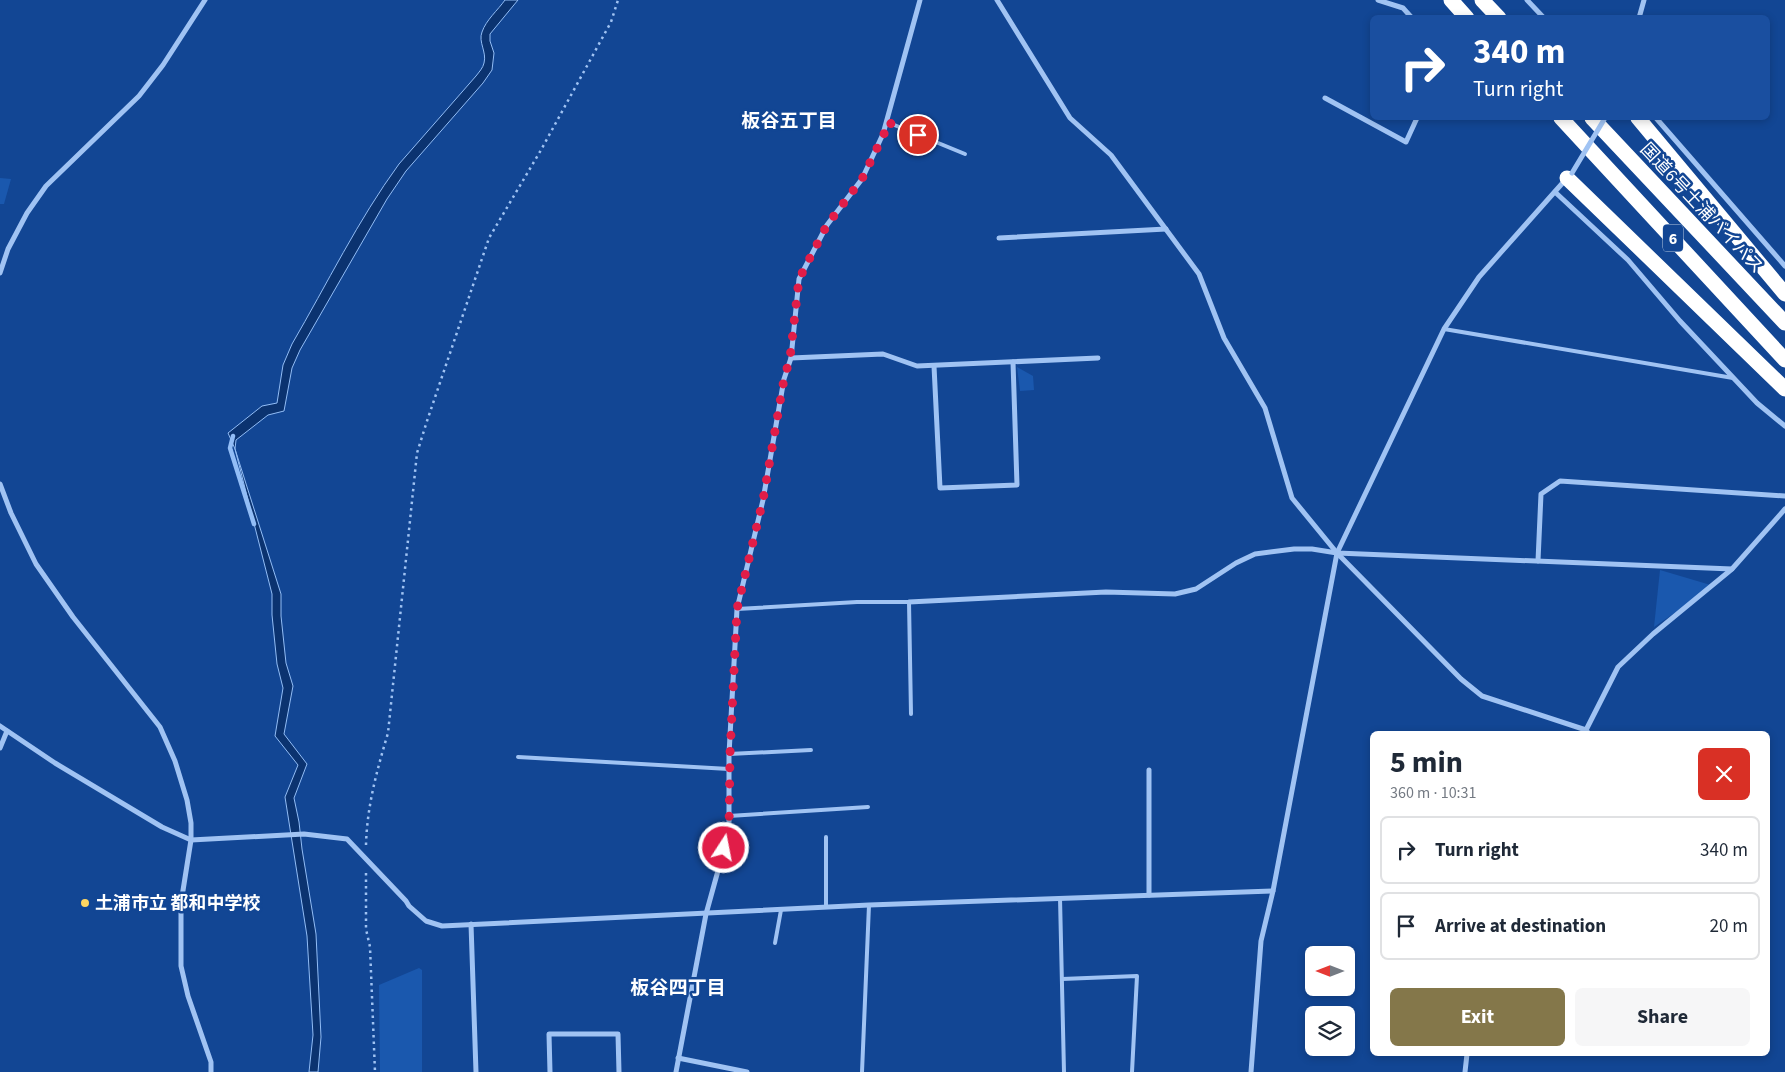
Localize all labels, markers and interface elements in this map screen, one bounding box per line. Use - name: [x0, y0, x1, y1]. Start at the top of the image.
- text: 340 m: [1473, 27, 1565, 77]
- icon: right: [1390, 35, 1455, 100]
- text: Turn right: [1473, 73, 1563, 105]
- district label: 板谷五丁目: [741, 108, 837, 135]
- pin: [897, 114, 939, 156]
- icon: arrive: [904, 121, 932, 149]
- street label: 国道6号土浦バイパス: [1636, 138, 1768, 278]
- road number: 6: [1663, 224, 1683, 252]
- text: 5 min: [1390, 741, 1463, 784]
- button: close: [1698, 748, 1750, 800]
- text: 360 m · 10:31: [1390, 782, 1477, 804]
- position arrow: [697, 821, 749, 873]
- icon: right: [1392, 836, 1420, 864]
- text: Turn right: [1435, 837, 1519, 864]
- text: 340 m: [1700, 837, 1748, 864]
- place label: 土浦市立 都和中学校: [95, 891, 261, 916]
- marker: 土浦市立 都和中学校: [79, 897, 91, 909]
- icon: arrive: [1392, 912, 1420, 940]
- text: Arrive at destination: [1435, 913, 1606, 940]
- text: 20 m: [1710, 913, 1748, 940]
- north arrow: [1305, 946, 1355, 996]
- map controls: [1305, 946, 1355, 1056]
- district label: 板谷四丁目: [630, 975, 726, 1002]
- button: Exit: [1390, 988, 1565, 1046]
- button: Share: [1575, 988, 1750, 1046]
- button: layers: [1305, 1006, 1355, 1056]

